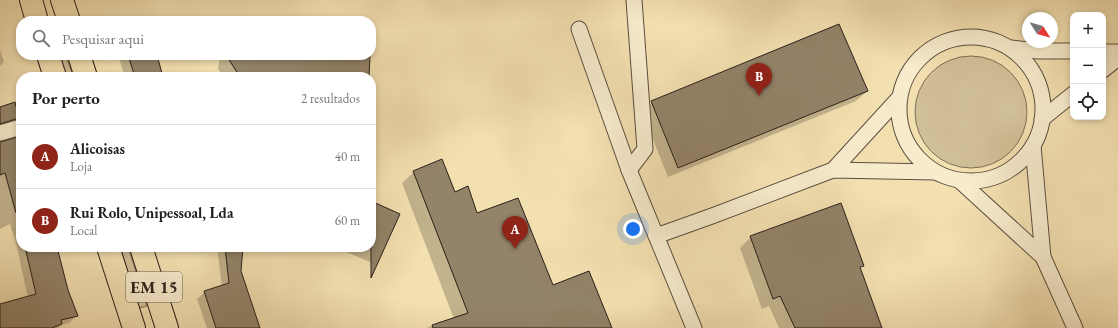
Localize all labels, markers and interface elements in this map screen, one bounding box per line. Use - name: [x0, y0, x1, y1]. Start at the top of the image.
- north arrow: [1022, 12, 1058, 48]
- map controls: [1070, 12, 1106, 120]
- button: +: [1070, 12, 1106, 48]
- search box: [16, 16, 376, 60]
- icon: search: [30, 27, 52, 49]
- text: Pesquisar aqui: [62, 29, 144, 48]
- button: −: [1070, 48, 1106, 84]
- pin: B: [746, 63, 772, 96]
- button: locate: [1070, 84, 1106, 120]
- text: Por perto: [32, 87, 100, 109]
- text: 2 resultados: [301, 90, 360, 107]
- text: Alicoisas: [70, 139, 125, 158]
- text: A: [40, 148, 50, 165]
- text: 40 m: [335, 148, 360, 165]
- text: Loja: [70, 158, 92, 175]
- text: Rui Rolo, Unipessoal, Lda: [70, 203, 234, 222]
- text: B: [41, 212, 49, 229]
- text: 60 m: [335, 212, 360, 229]
- pin: A: [502, 216, 528, 249]
- your location: [623, 219, 643, 239]
- text: Local: [70, 222, 97, 239]
- road number: EM 15: [126, 272, 182, 302]

